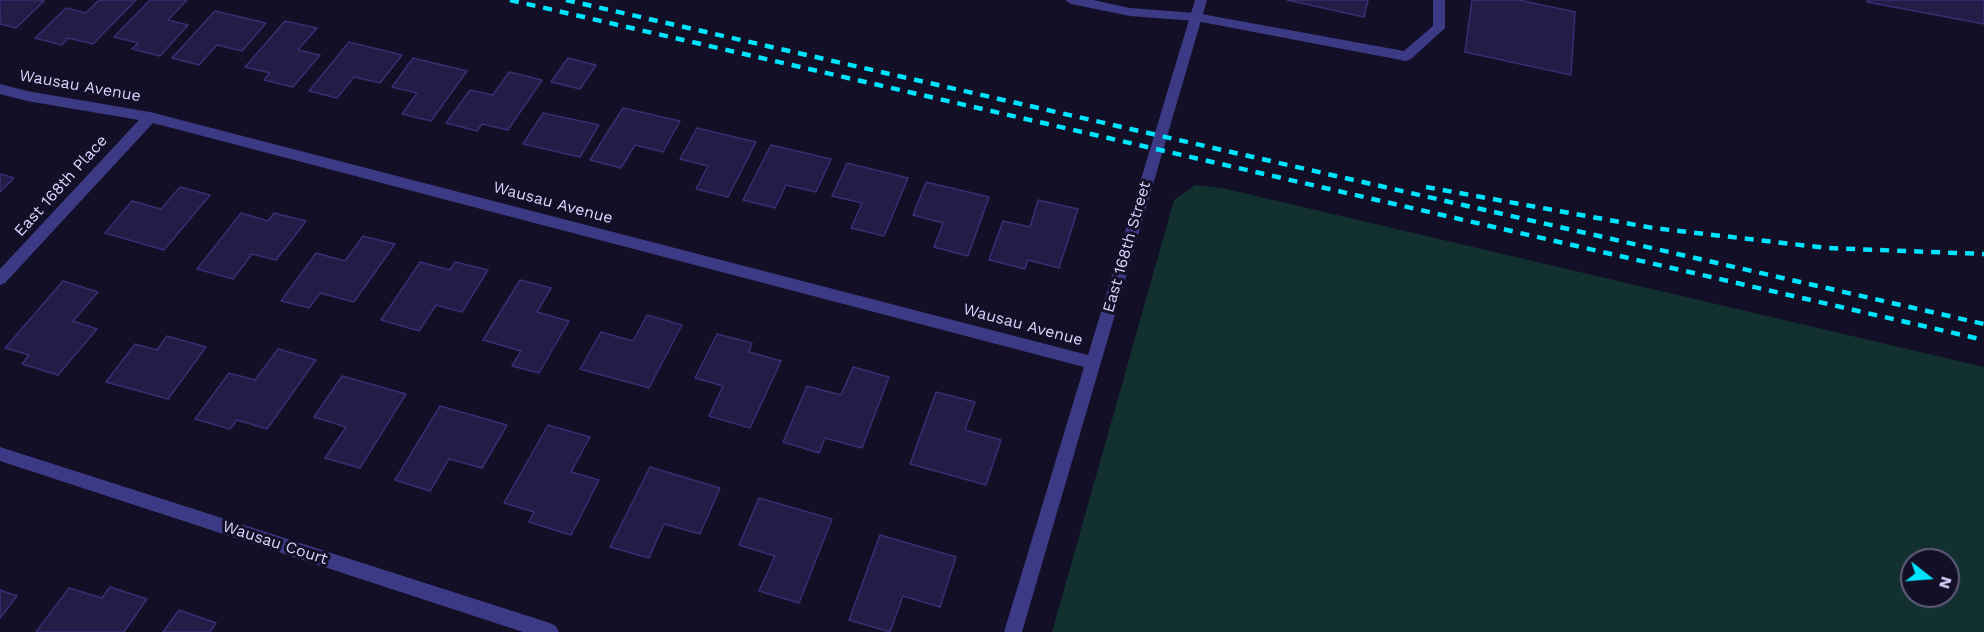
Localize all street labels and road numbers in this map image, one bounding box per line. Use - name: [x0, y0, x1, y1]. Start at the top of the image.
- street label: Wausau Avenue: [18, 66, 142, 106]
- street label: East 168th Place: [10, 131, 112, 241]
- street label: Wausau Avenue: [491, 178, 615, 228]
- street label: East 168th Street: [1099, 179, 1155, 315]
- street label: Wausau Avenue: [961, 300, 1085, 350]
- street label: Wausau Court: [220, 517, 330, 569]

